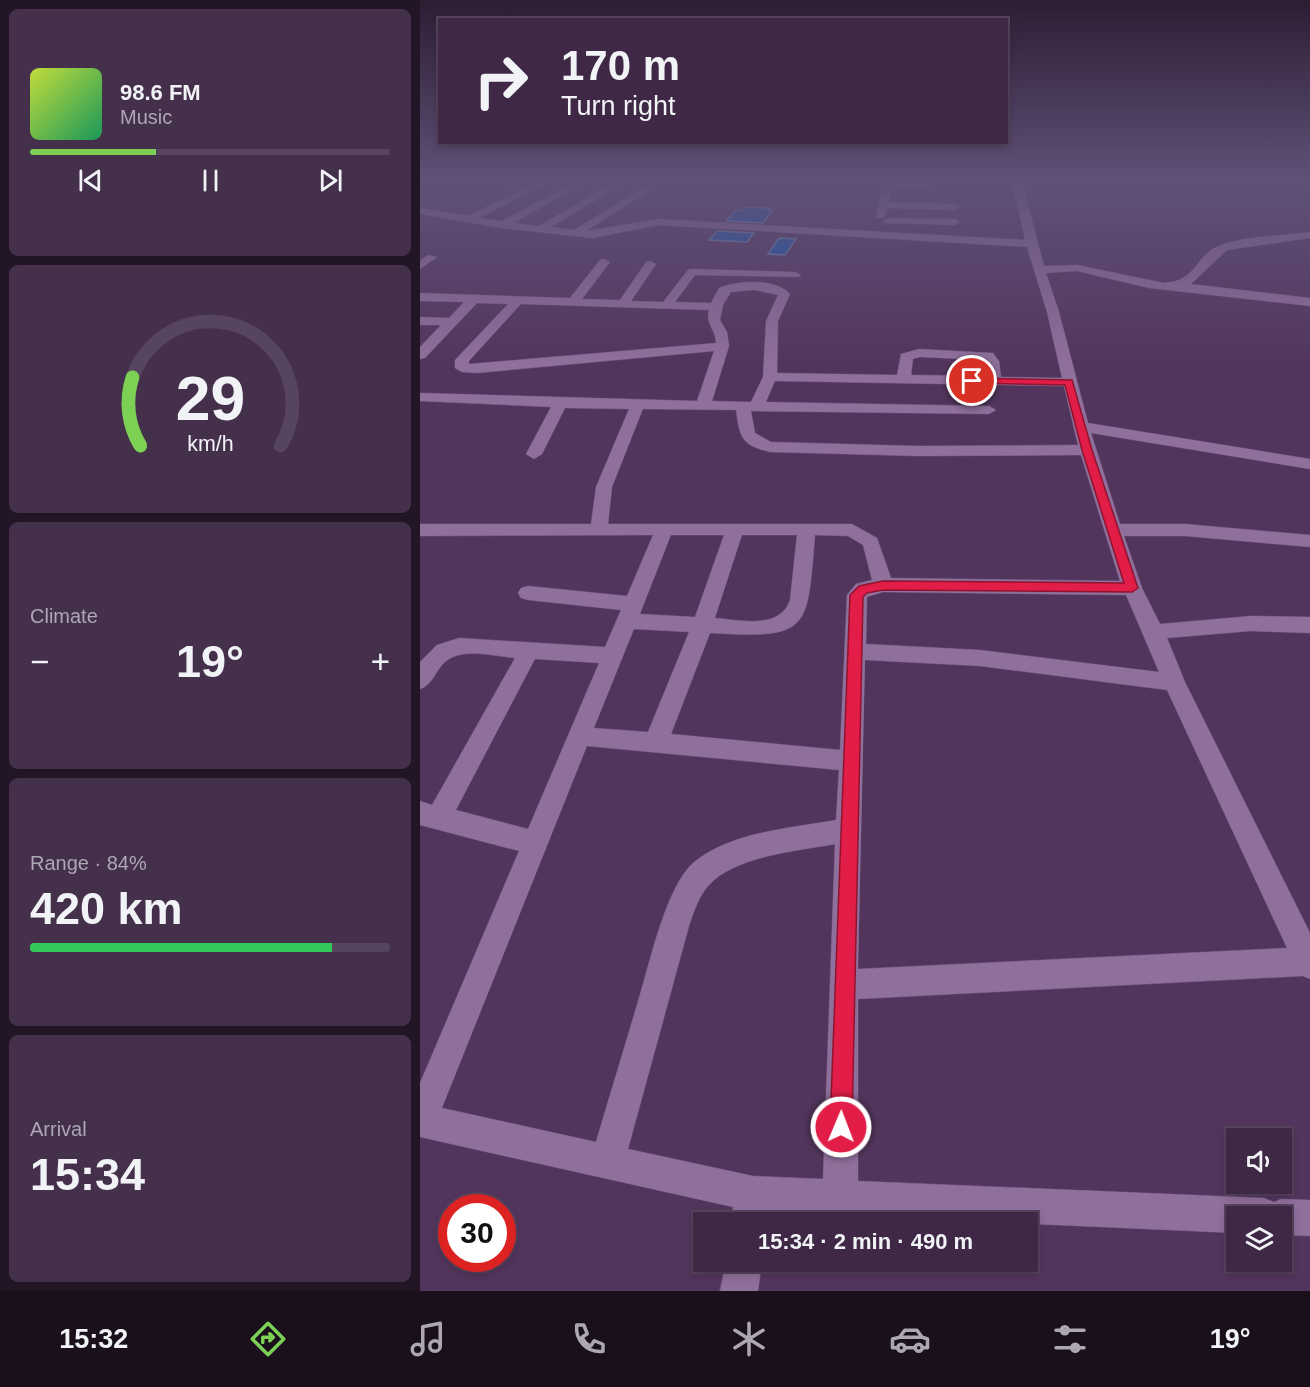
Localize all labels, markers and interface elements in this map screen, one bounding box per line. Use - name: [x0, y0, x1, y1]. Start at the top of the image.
- icon: right: [462, 42, 540, 120]
- text: 170 m: [561, 42, 680, 89]
- text: 98.6 FM: [120, 80, 201, 105]
- text: Turn right: [561, 91, 676, 121]
- text: Music: [120, 106, 172, 128]
- icon: previous: [74, 164, 107, 197]
- icon: pause: [194, 164, 227, 197]
- icon: next: [314, 164, 347, 197]
- pin: [946, 355, 997, 406]
- text: 29: [175, 364, 245, 433]
- icon: arrive: [955, 364, 988, 397]
- text: km/h: [187, 433, 233, 457]
- text: Climate: [30, 605, 98, 627]
- text: 19°: [176, 636, 244, 687]
- text: −: [30, 643, 49, 680]
- text: +: [371, 643, 390, 680]
- text: Range · 84%: [30, 852, 147, 874]
- text: 420 km: [30, 883, 183, 934]
- position arrow: [809, 1095, 873, 1159]
- text: Arrival: [30, 1118, 87, 1140]
- map controls: [1226, 1128, 1292, 1272]
- button: sound: [1226, 1128, 1292, 1194]
- text: 15:34: [30, 1149, 145, 1200]
- speed limit sign: 30: [438, 1194, 516, 1272]
- button: layers: [1226, 1206, 1292, 1272]
- text: 15:34 · 2 min · 490 m: [758, 1229, 973, 1254]
- icon: directions: [247, 1318, 289, 1360]
- icon: music: [407, 1318, 449, 1360]
- icon: phone: [568, 1318, 610, 1360]
- icon: climate: [728, 1318, 770, 1360]
- icon: car: [889, 1318, 931, 1360]
- icon: filters: [1049, 1318, 1091, 1360]
- text: 15:32: [59, 1324, 128, 1354]
- text: 19°: [1210, 1324, 1251, 1354]

